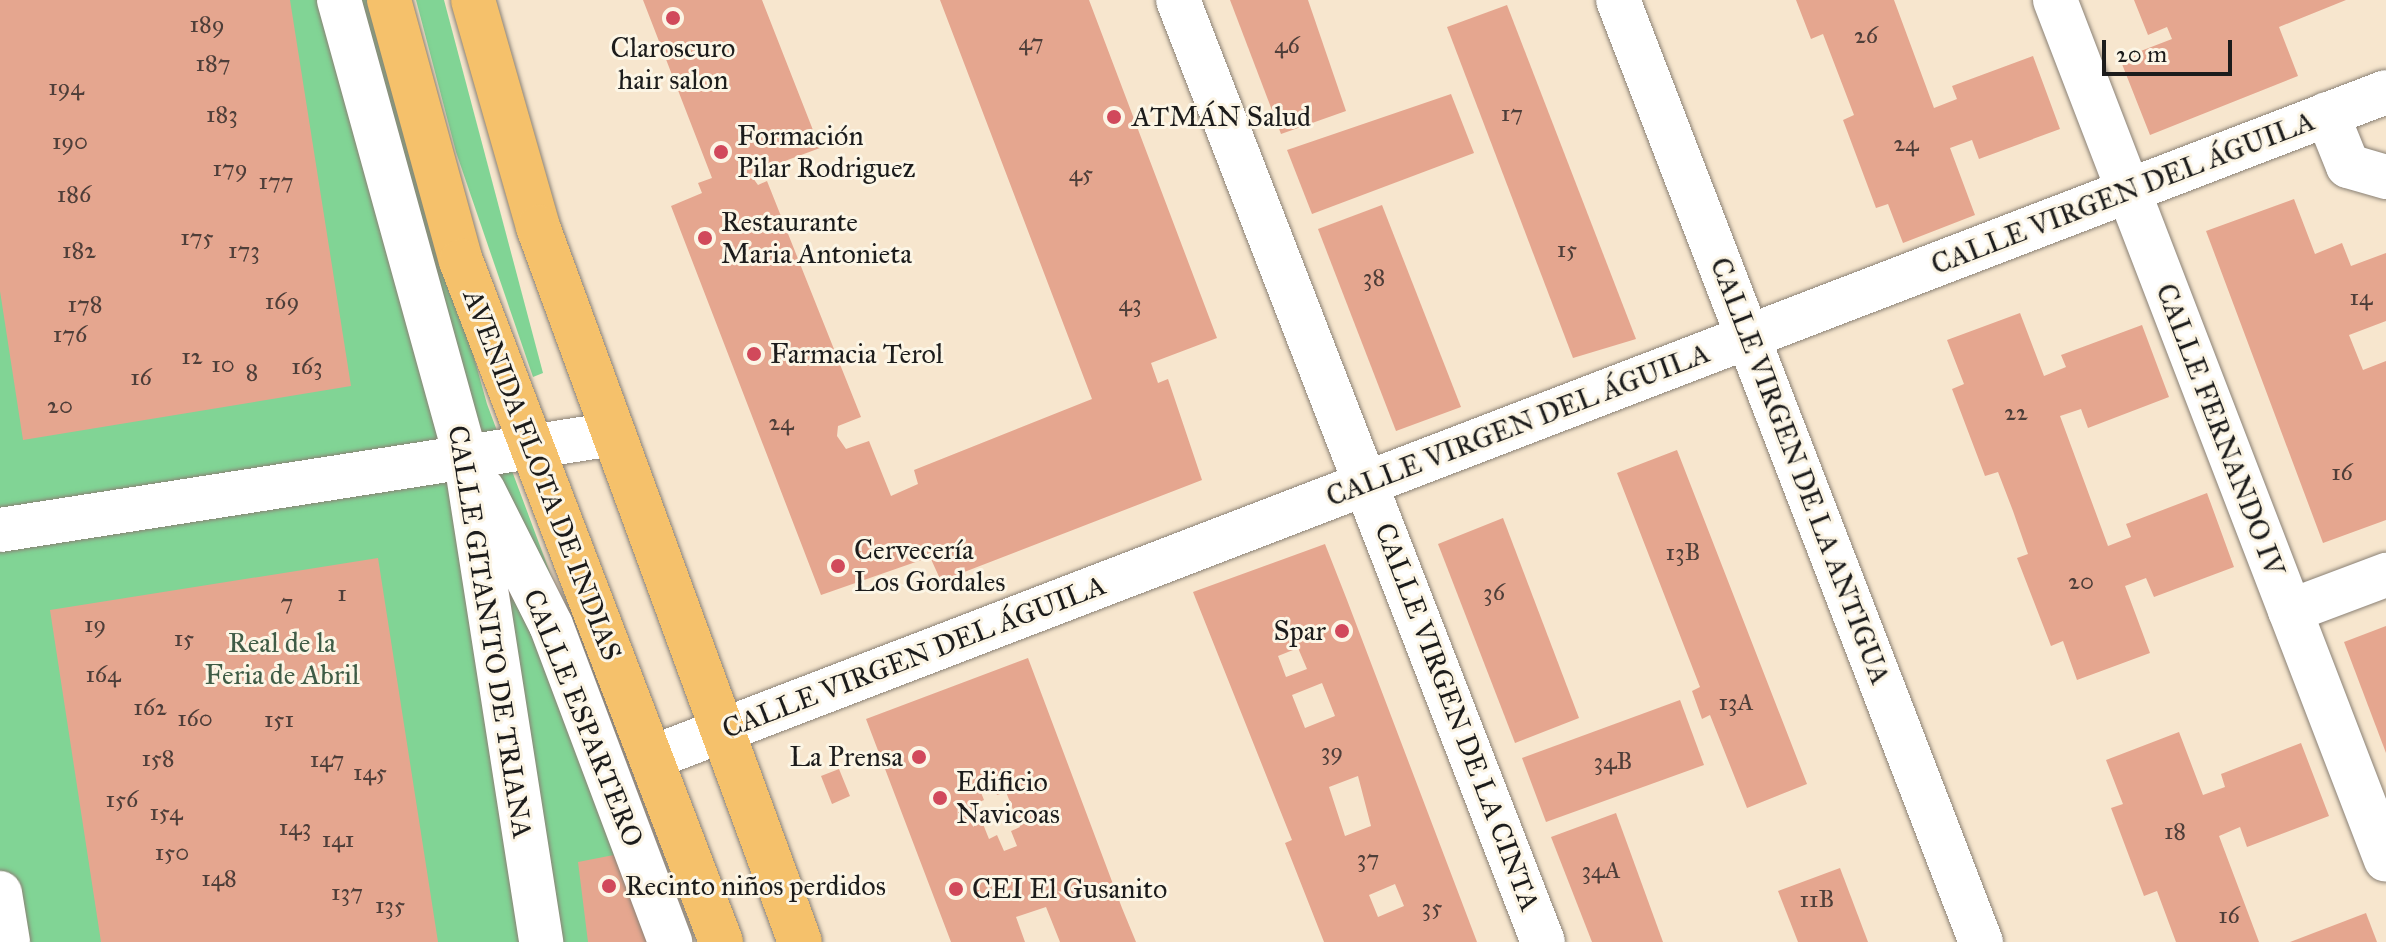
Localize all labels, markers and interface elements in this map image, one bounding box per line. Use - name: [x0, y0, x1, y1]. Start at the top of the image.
- marker: Claroscuro hair salon: [664, 9, 682, 27]
- house number: 189: [189, 11, 225, 39]
- house number: 26: [1854, 22, 1878, 50]
- scale bar: [2106, 24, 2236, 74]
- house number: 47: [1018, 29, 1044, 57]
- place label: Claroscuro hair salon: [611, 31, 735, 97]
- house number: 46: [1274, 32, 1300, 60]
- text: 20 m: [2116, 39, 2167, 69]
- house number: 187: [195, 50, 231, 78]
- house number: 194: [48, 74, 84, 102]
- place label: ATMÁN Salud: [1132, 100, 1311, 134]
- house number: 17: [1501, 100, 1523, 128]
- house number: 183: [206, 101, 238, 129]
- street label: CALLE VIRGEN DEL ÁGUILA: [1927, 104, 2319, 282]
- marker: ATMÁN Salud: [1103, 106, 1125, 128]
- place label: Formación Pilar Rodriguez: [737, 119, 916, 185]
- house number: 190: [52, 128, 88, 156]
- house number: 24: [1893, 130, 1919, 158]
- marker: Formación Pilar Rodriguez: [712, 143, 730, 161]
- house number: 179: [212, 155, 248, 183]
- house number: 45: [1069, 160, 1093, 188]
- house number: 177: [258, 168, 294, 196]
- house number: 186: [57, 181, 91, 209]
- place label: Restaurante Maria Antonieta: [721, 205, 912, 271]
- house number: 175: [180, 224, 214, 252]
- marker: Restaurante Maria Antonieta: [696, 229, 714, 247]
- house number: 15: [1557, 236, 1577, 264]
- house number: 182: [62, 237, 96, 265]
- house number: 173: [228, 237, 260, 265]
- street label: CALLE VIRGEN DE LA ANTIGUA: [1703, 253, 1897, 689]
- house number: 38: [1363, 264, 1385, 292]
- street label: CALLE FERNANDO IV: [2149, 279, 2291, 581]
- house number: 14: [2350, 284, 2372, 312]
- street label: AVENIDA FLOTA DE INDIAS: [456, 285, 628, 665]
- house number: 169: [265, 288, 299, 316]
- house number: 43: [1119, 290, 1141, 318]
- house number: 178: [67, 291, 103, 319]
- house number: 176: [53, 321, 87, 349]
- street label: CALLE VIRGEN DEL ÁGUILA: [1322, 336, 1714, 514]
- place label: Farmacia Terol: [770, 337, 943, 371]
- house number: 12: [181, 343, 203, 371]
- marker: Farmacia Terol: [745, 345, 763, 363]
- house number: 10: [211, 351, 235, 379]
- house number: 163: [291, 353, 323, 381]
- house number: 8: [246, 359, 258, 387]
- house number: 16: [130, 364, 152, 392]
- house number: 20: [47, 392, 73, 420]
- house number: 22: [2004, 399, 2028, 427]
- house number: 24: [768, 409, 794, 437]
- street label: CALLE GITANITO DE TRIANA: [441, 423, 539, 841]
- house number: 16: [2331, 459, 2353, 487]
- street label: CALLE VIRGEN DE LA CINTA: [1367, 518, 1547, 916]
- place label: Cervecería Los Gordales: [854, 533, 1006, 599]
- house number: 13B: [1666, 539, 1700, 567]
- marker: Cervecería Los Gordales: [829, 557, 847, 575]
- street label: CALLE VIRGEN DEL ÁGUILA: [718, 568, 1110, 746]
- house number: 20: [2068, 568, 2094, 596]
- house number: 36: [1483, 579, 1505, 607]
- house number: 1: [337, 580, 347, 608]
- street label: CALLE ESPARTERO: [516, 584, 650, 852]
- house number: 7: [281, 589, 293, 617]
- house number: 19: [84, 611, 106, 639]
- place label: Spar: [1274, 614, 1326, 648]
- marker: Spar: [1333, 622, 1351, 640]
- house number: 15: [174, 625, 194, 653]
- park label: Real de la Feria de Abril: [204, 626, 360, 692]
- house number: 164: [85, 661, 121, 689]
- house number: 13A: [1718, 689, 1754, 717]
- house number: 162: [133, 694, 167, 722]
- house number: 160: [177, 705, 213, 733]
- house number: 151: [264, 706, 294, 734]
- house number: 39: [1321, 738, 1343, 766]
- place label: La Prensa: [789, 740, 903, 774]
- house number: 158: [141, 745, 175, 773]
- house number: 147: [310, 746, 344, 774]
- marker: La Prensa: [910, 748, 928, 766]
- house number: 34B: [1594, 748, 1632, 776]
- house number: 145: [353, 759, 387, 787]
- place label: Edificio Navicoas: [956, 765, 1060, 831]
- house number: 156: [106, 786, 138, 814]
- marker: Edificio Navicoas: [931, 789, 949, 807]
- house number: 154: [149, 799, 183, 827]
- house number: 143: [279, 814, 311, 842]
- house number: 18: [2164, 818, 2186, 846]
- house number: 141: [322, 826, 354, 854]
- house number: 150: [155, 839, 189, 867]
- house number: 37: [1357, 845, 1379, 873]
- house number: 34A: [1581, 857, 1621, 885]
- house number: 148: [201, 865, 237, 893]
- place label: Recinto niños perdidos: [625, 869, 886, 903]
- place label: CEI El Gusanito: [972, 872, 1167, 906]
- marker: Recinto niños perdidos: [600, 877, 618, 895]
- house number: 137: [331, 879, 363, 907]
- marker: CEI El Gusanito: [947, 880, 965, 898]
- house number: 11B: [1800, 886, 1834, 914]
- house number: 135: [375, 892, 405, 920]
- house number: 35: [1422, 894, 1442, 922]
- house number: 16: [2218, 902, 2240, 930]

